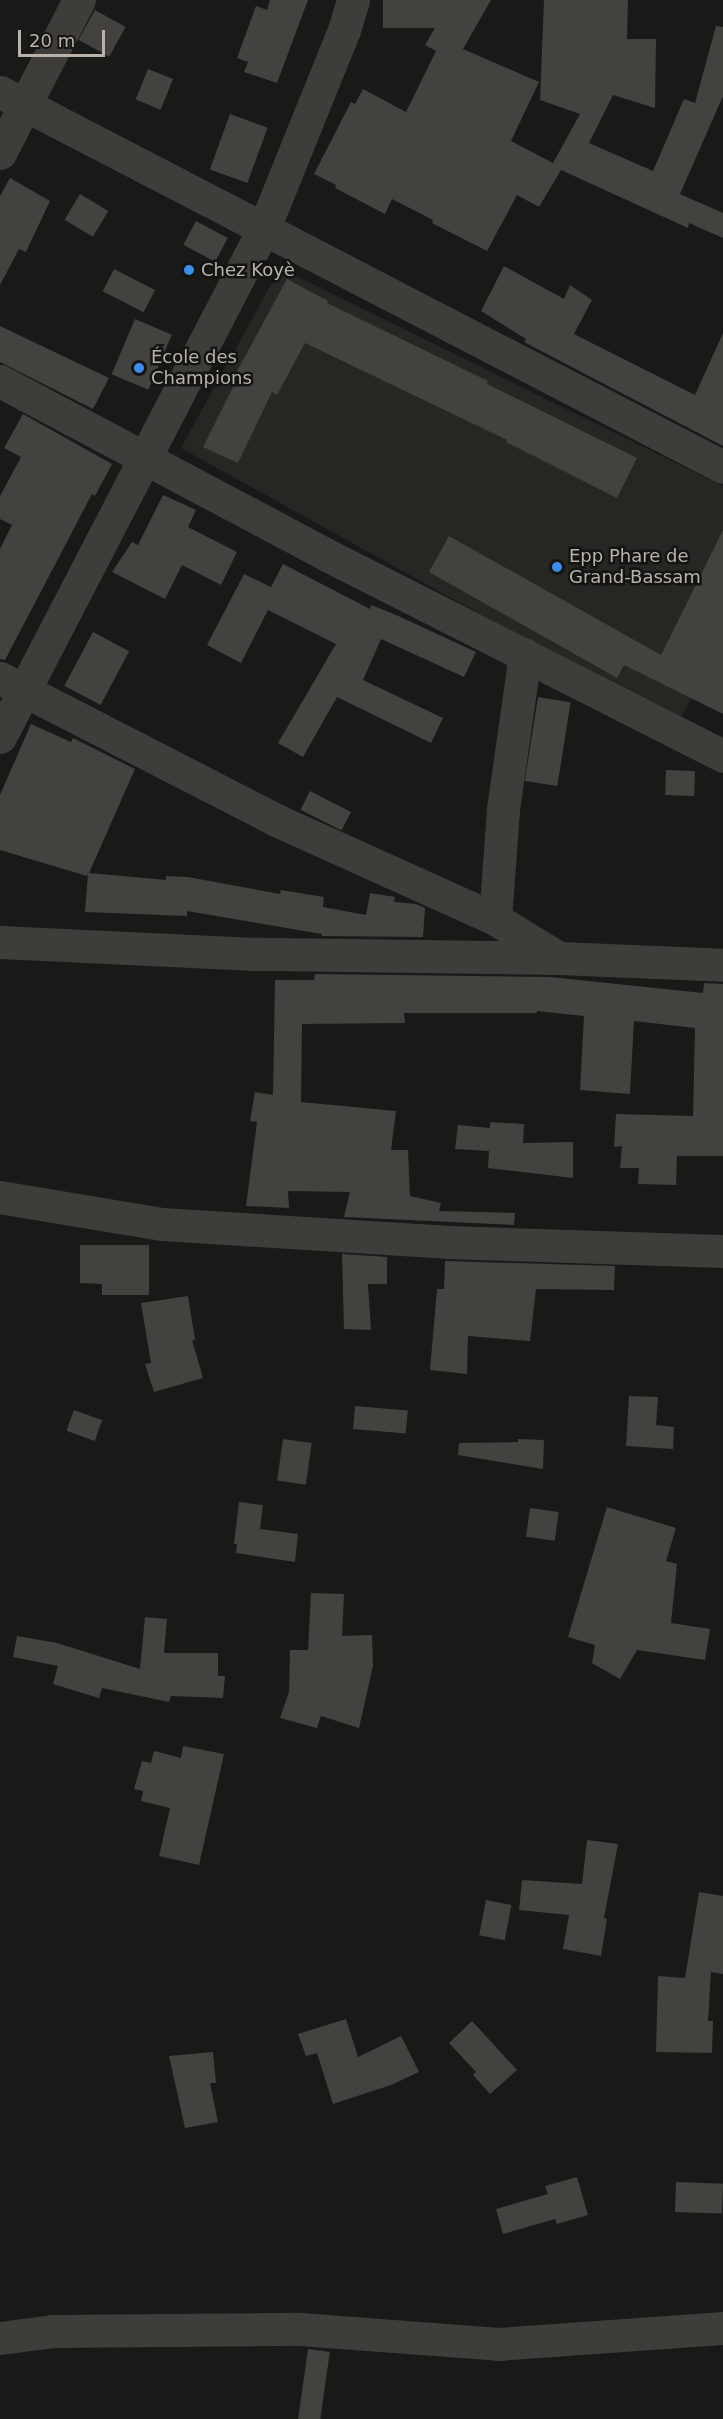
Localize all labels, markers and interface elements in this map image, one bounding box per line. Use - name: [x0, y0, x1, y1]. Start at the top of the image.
- scale bar: [21, 18, 108, 56]
- text: 20 m: [29, 30, 75, 51]
- place label: Chez Koyè: [201, 259, 295, 281]
- marker: Chez Koyè: [182, 263, 196, 277]
- place label: École des Champions: [151, 347, 252, 389]
- marker: École des Champions: [132, 361, 146, 375]
- place label: Epp Phare de Grand-Bassam: [569, 546, 701, 588]
- marker: Epp Phare de Grand-Bassam: [550, 560, 564, 574]

